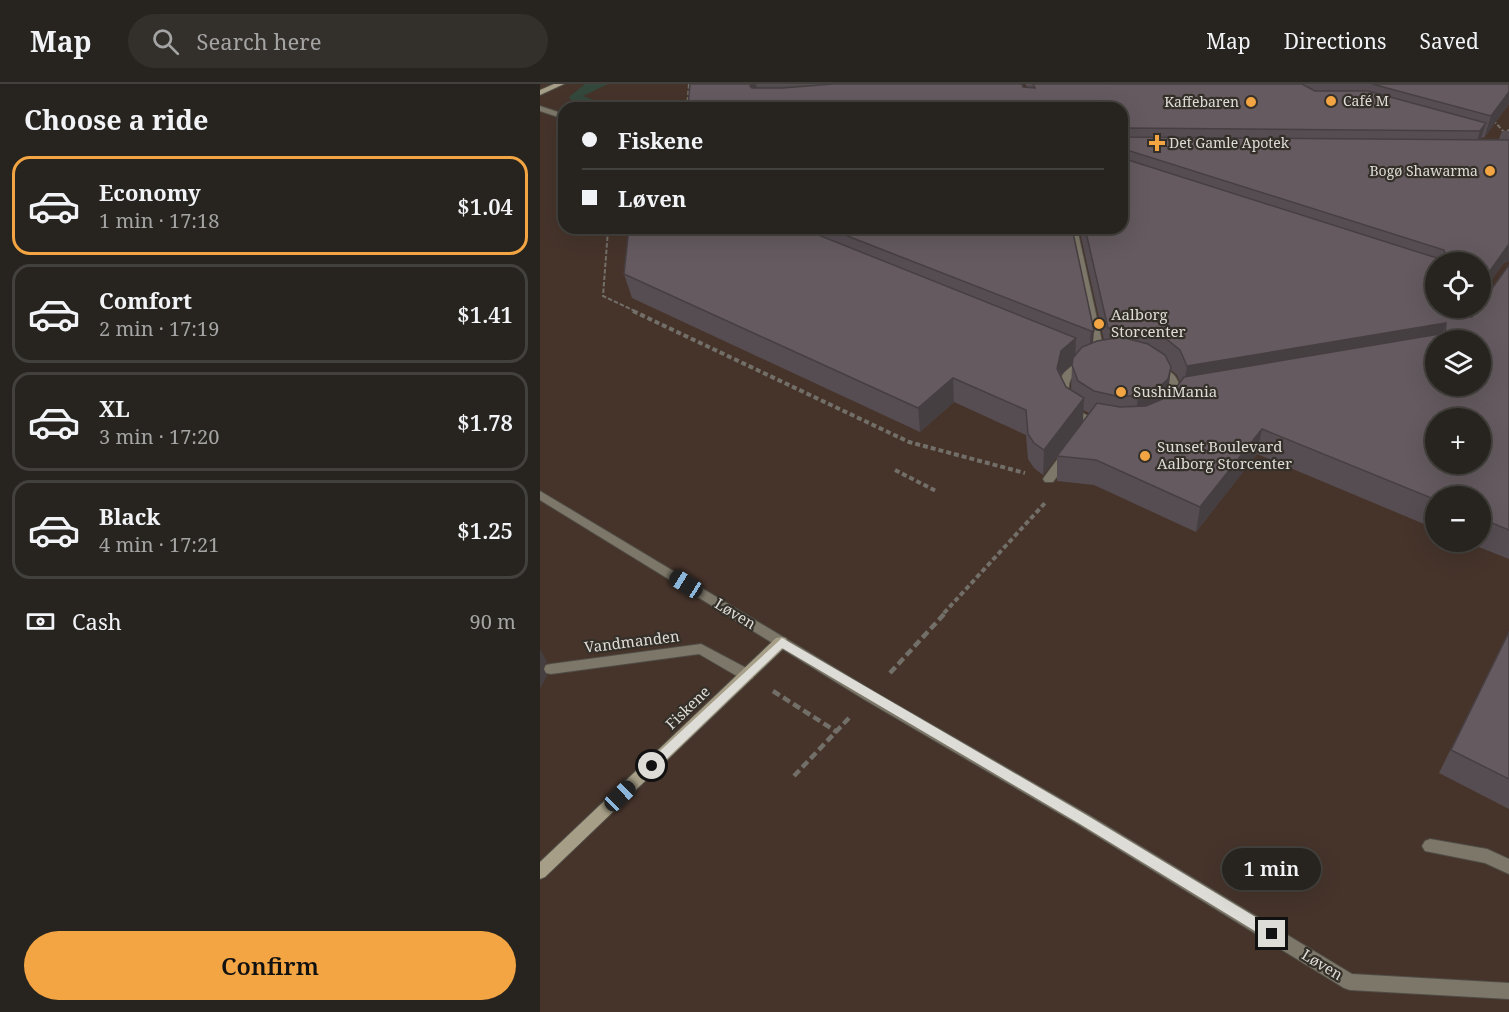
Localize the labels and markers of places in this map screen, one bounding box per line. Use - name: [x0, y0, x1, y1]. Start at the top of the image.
- place label: Café M: [1343, 91, 1389, 110]
- place label: Kaffebaren: [1164, 92, 1239, 111]
- marker: Café M: [1324, 94, 1338, 108]
- marker: Kaffebaren: [1244, 95, 1258, 109]
- place label: Det Gamle Apotek: [1169, 133, 1290, 152]
- marker: Det Gamle Apotek: [1150, 136, 1164, 150]
- place label: Bogø Shawarma: [1369, 161, 1478, 180]
- marker: Bogø Shawarma: [1483, 164, 1497, 178]
- place label: Aalborg Storcenter: [1111, 304, 1186, 341]
- marker: Aalborg Storcenter: [1092, 317, 1106, 331]
- place label: SushiMania: [1133, 381, 1217, 401]
- marker: SushiMania: [1114, 385, 1128, 399]
- place label: Sunset Boulevard Aalborg Storcenter: [1157, 436, 1292, 473]
- marker: Sunset Boulevard Aalborg Storcenter: [1138, 449, 1152, 463]

